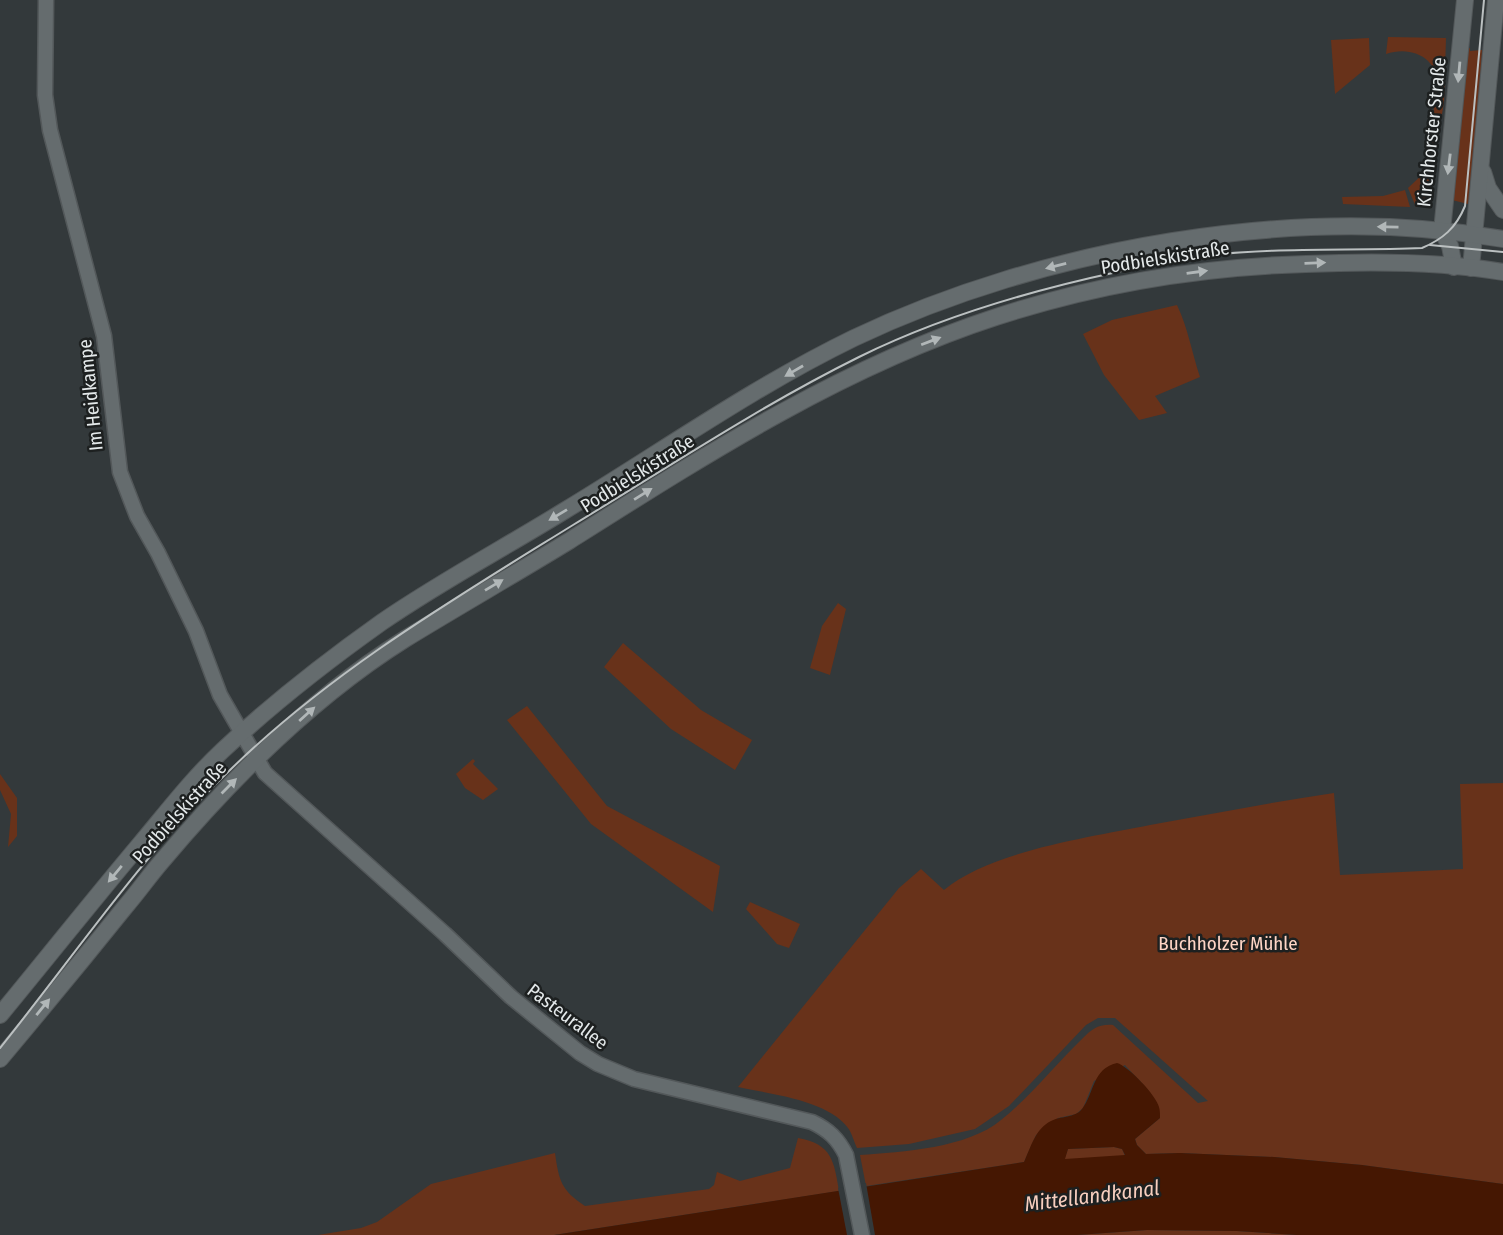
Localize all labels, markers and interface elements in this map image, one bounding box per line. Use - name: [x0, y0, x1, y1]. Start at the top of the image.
- street label: Kirchhorster Straße: [1412, 56, 1451, 208]
- one-way arrow: [1453, 61, 1464, 83]
- one-way arrow: [1444, 153, 1455, 175]
- one-way arrow: [1377, 221, 1399, 233]
- street label: Podbielskistraße: [1099, 236, 1231, 279]
- one-way arrow: [1304, 258, 1326, 269]
- one-way arrow: [1045, 261, 1067, 272]
- one-way arrow: [1186, 266, 1208, 277]
- one-way arrow: [920, 336, 941, 347]
- street label: Im Heidkampe: [73, 338, 108, 452]
- one-way arrow: [785, 365, 804, 377]
- street label: Podbielskistraße: [576, 429, 698, 518]
- one-way arrow: [633, 488, 652, 501]
- one-way arrow: [549, 508, 568, 521]
- one-way arrow: [484, 579, 503, 592]
- one-way arrow: [298, 706, 316, 722]
- street label: Podbielskistraße: [127, 756, 231, 868]
- one-way arrow: [221, 778, 237, 794]
- one-way arrow: [108, 866, 123, 883]
- park label: Buchholzer Mühle: [1158, 932, 1298, 955]
- street label: Pasteurallee: [523, 979, 613, 1054]
- one-way arrow: [36, 998, 51, 1016]
- water label: Mittellandkanal: [1023, 1175, 1161, 1217]

